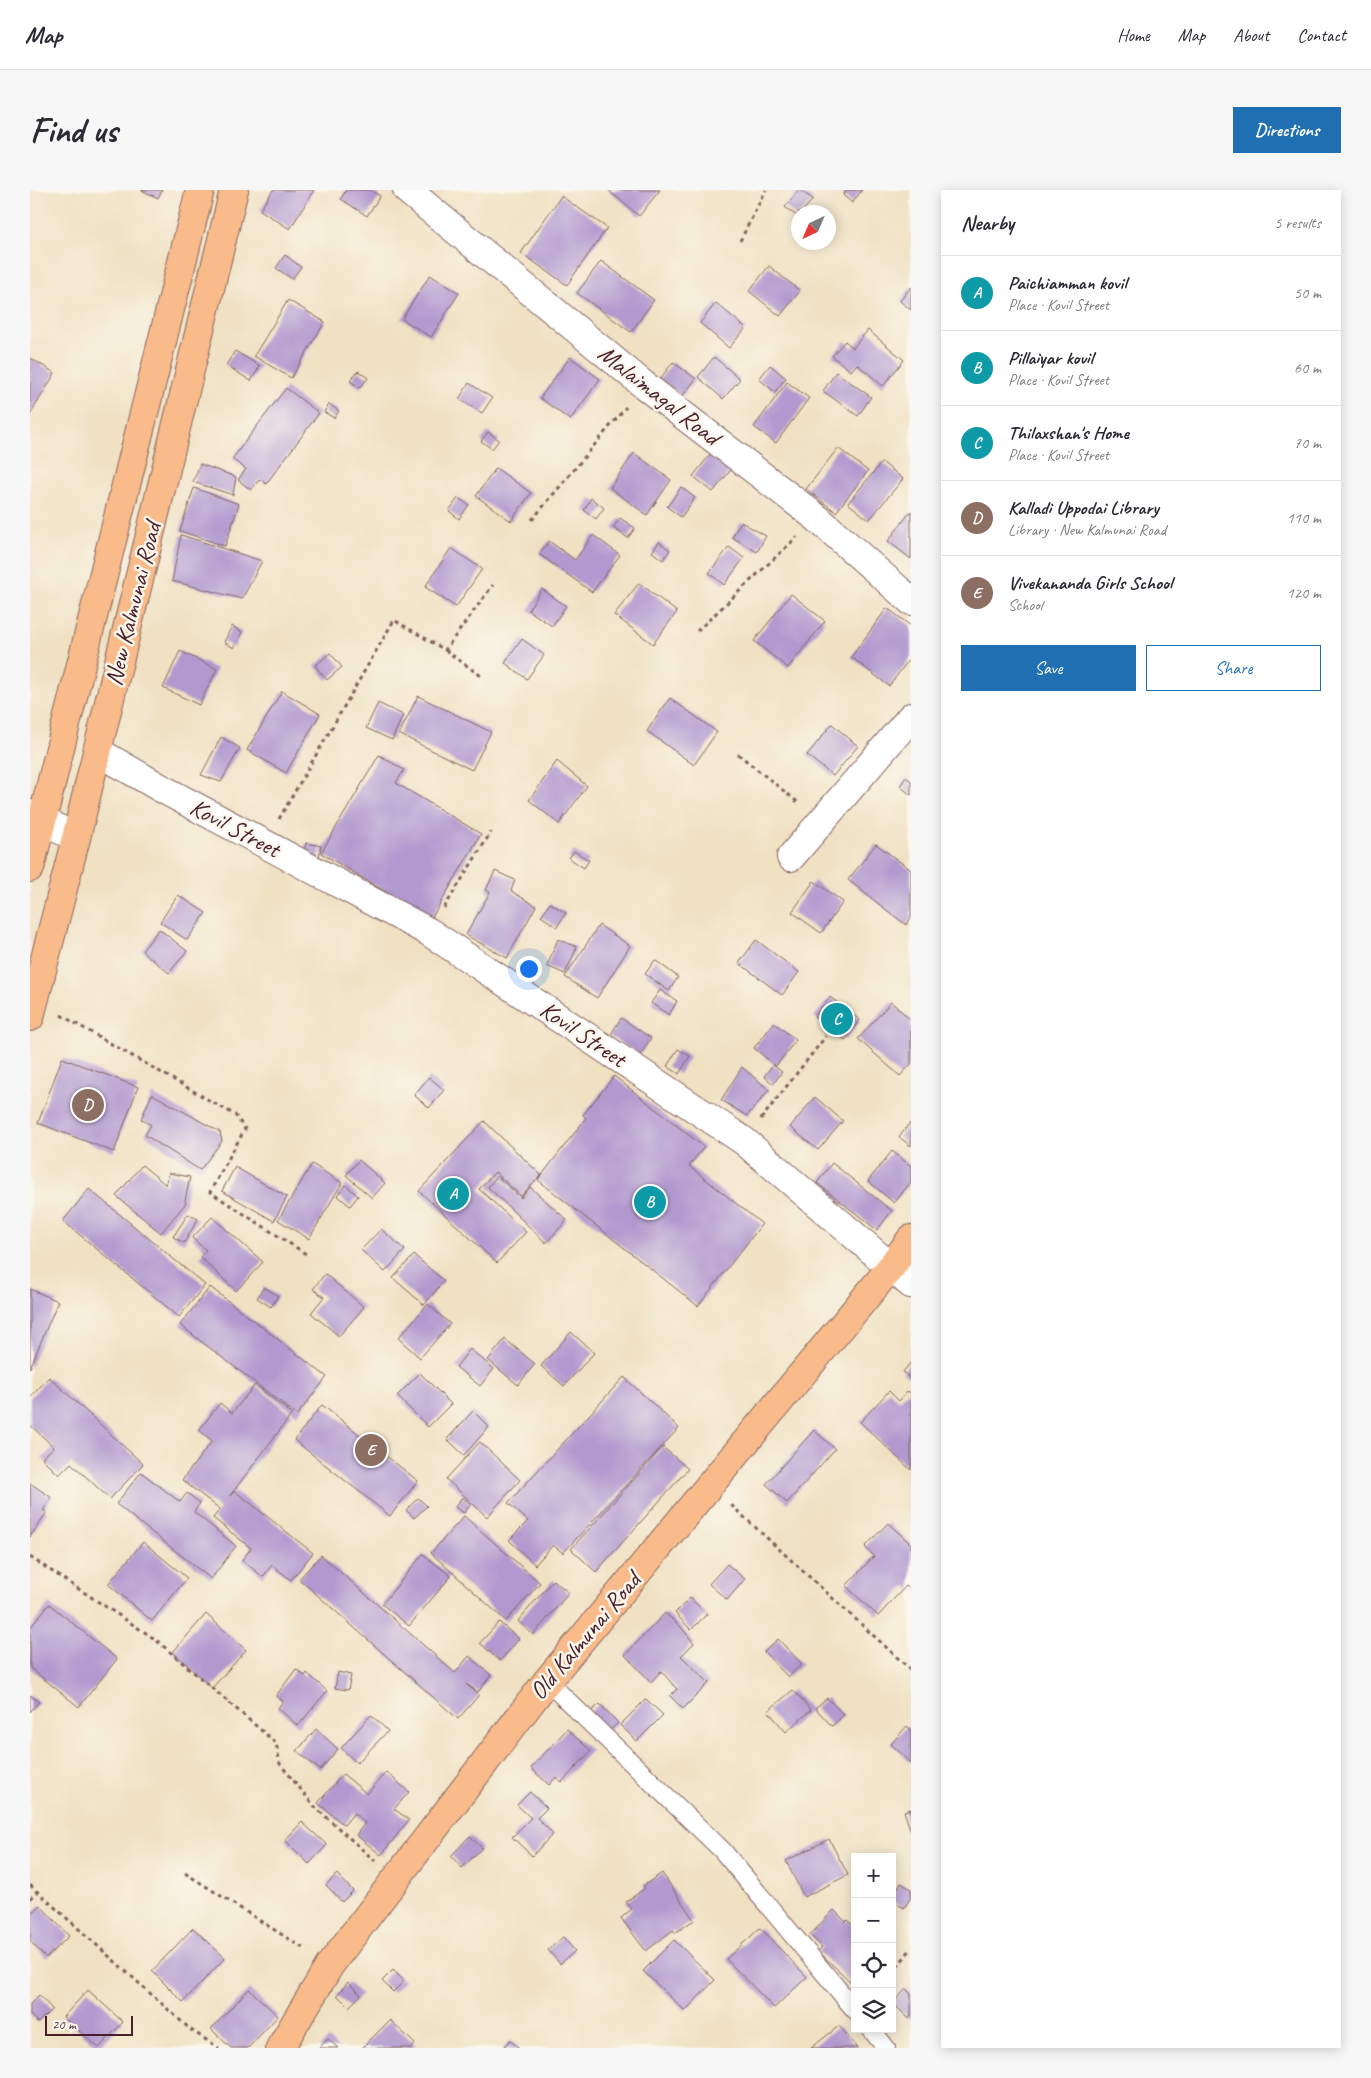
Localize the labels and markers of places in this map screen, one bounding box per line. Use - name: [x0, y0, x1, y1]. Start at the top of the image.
- pin: C: [821, 1000, 853, 1038]
- pin: D: [72, 1086, 104, 1124]
- pin: A: [437, 1175, 469, 1213]
- pin: B: [634, 1183, 666, 1221]
- pin: E: [355, 1431, 387, 1469]

